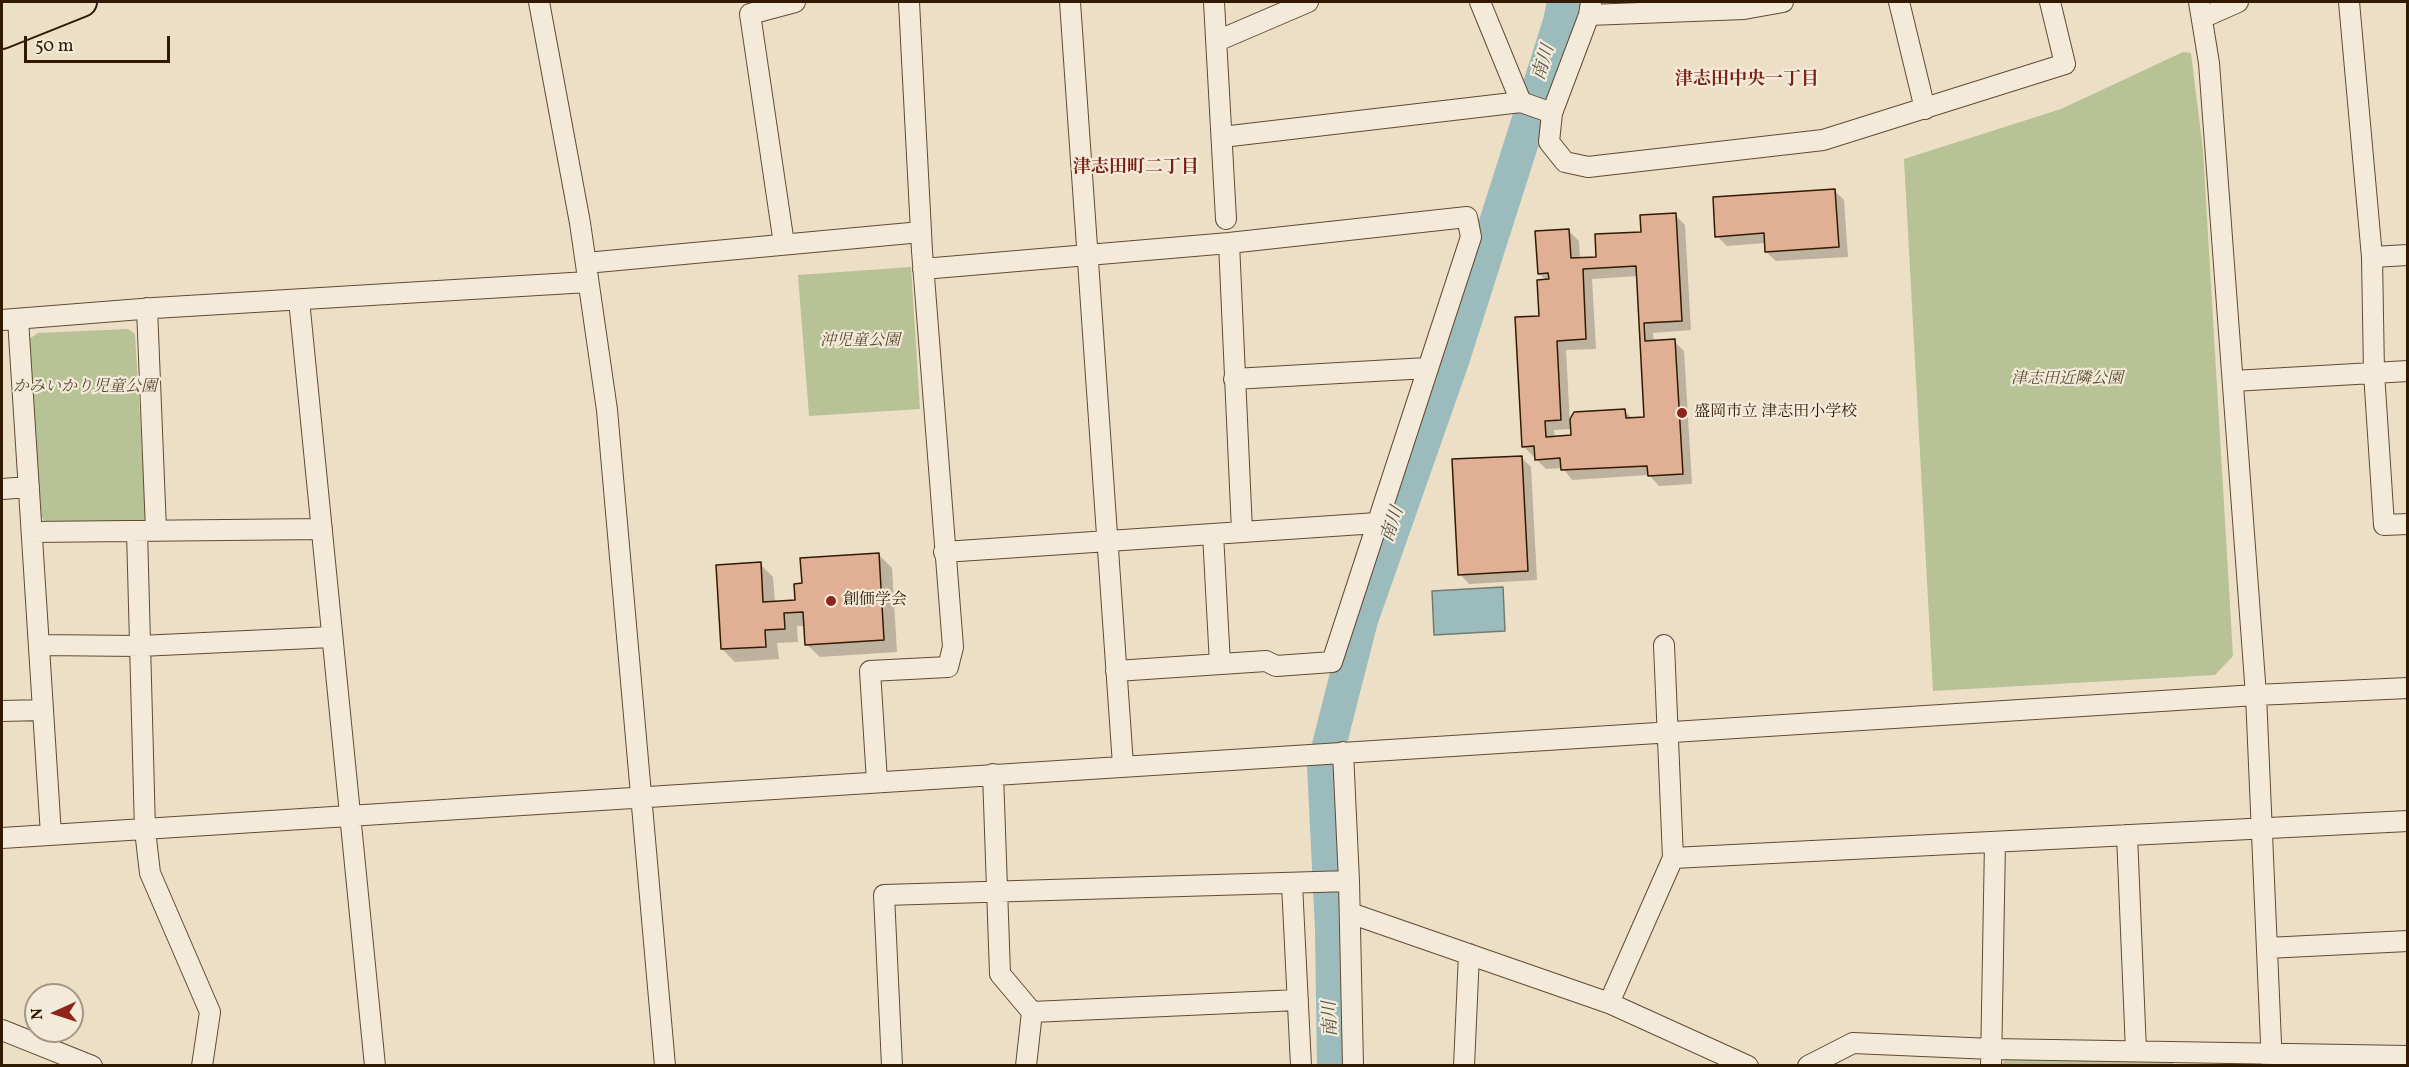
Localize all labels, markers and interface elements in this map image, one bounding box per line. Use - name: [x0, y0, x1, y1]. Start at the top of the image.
- scale bar: [27, 24, 172, 62]
- text: 50 m: [35, 34, 74, 59]
- water label: 南川: [1529, 43, 1561, 83]
- district label: 津志田中央一丁目: [1675, 70, 1819, 92]
- district label: 津志田町二丁目: [1073, 158, 1199, 180]
- park label: 沖児童公園: [820, 332, 900, 352]
- park label: 津志田近隣公園: [2011, 370, 2123, 390]
- park label: かみいかり児童公園: [13, 378, 157, 398]
- place label: 盛岡市立 津志田小学校: [1694, 403, 1857, 423]
- marker: 盛岡市立 津志田小学校: [1675, 406, 1689, 420]
- water label: 南川: [1378, 504, 1410, 546]
- place label: 創価学会: [843, 591, 907, 611]
- marker: 創価学会: [824, 594, 838, 608]
- north arrow: [24, 983, 84, 1043]
- water label: 南川: [1321, 1001, 1343, 1037]
- text: N: [27, 1007, 49, 1020]

